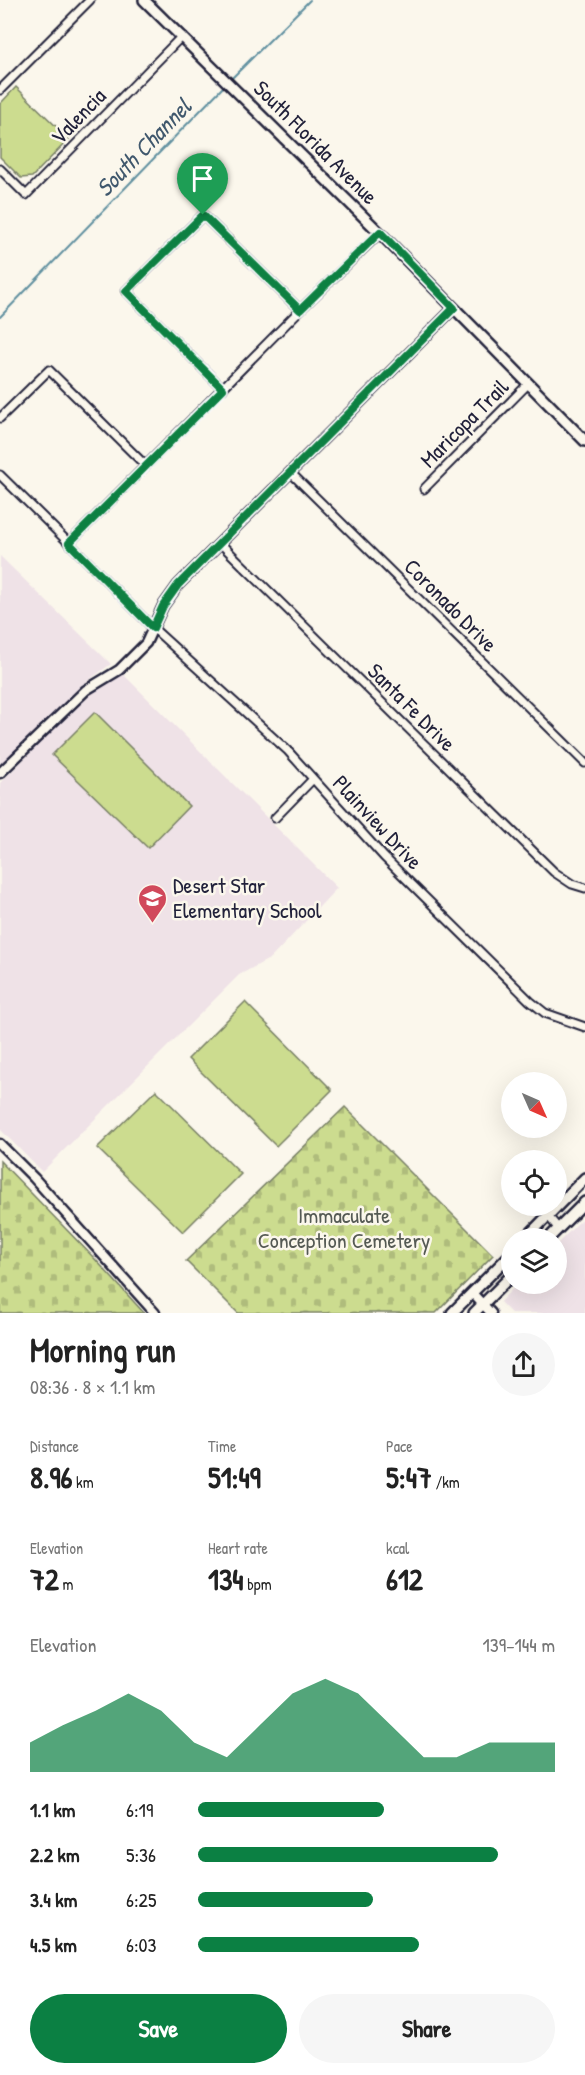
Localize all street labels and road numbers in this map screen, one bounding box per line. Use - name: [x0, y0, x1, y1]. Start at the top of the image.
- street label: South Florida Avenue: [247, 73, 385, 211]
- street label: Valencia: [44, 81, 113, 151]
- street label: Maricopa Trail: [413, 372, 515, 474]
- street label: Coronado Drive: [398, 552, 504, 658]
- street label: Santa Fe Drive: [361, 656, 463, 758]
- street label: Plainview Drive: [326, 768, 430, 876]

